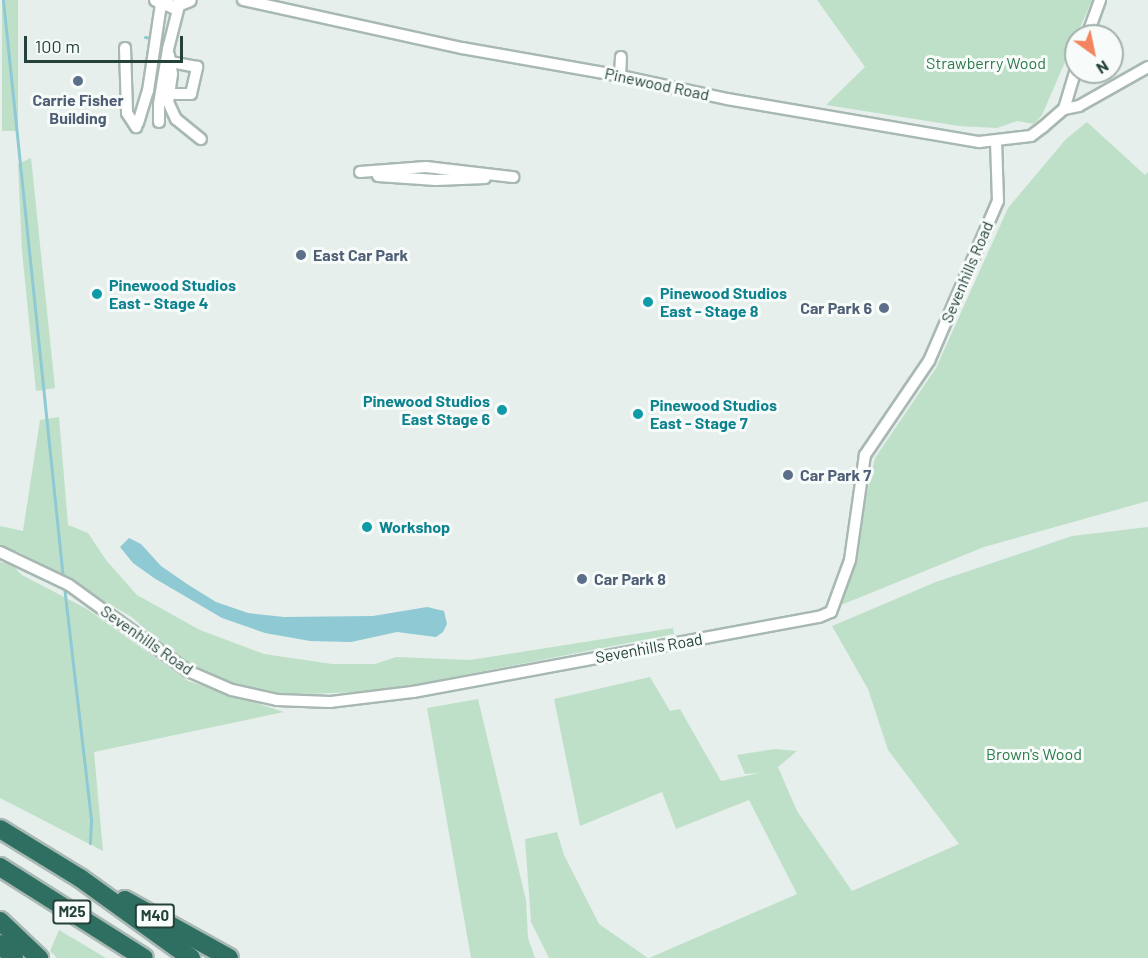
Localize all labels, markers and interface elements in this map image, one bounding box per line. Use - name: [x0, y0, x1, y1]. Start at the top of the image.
- scale bar: [27, 24, 186, 62]
- north arrow: [1064, 24, 1124, 84]
- text: 100 m: [35, 35, 80, 57]
- park label: Strawberry Wood: [926, 53, 1046, 73]
- text: N: [1093, 57, 1113, 79]
- street label: Pinewood Road: [603, 64, 711, 104]
- marker: Carrie Fisher Building: [71, 74, 85, 88]
- place label: Carrie Fisher Building: [32, 90, 124, 128]
- street label: Sevenhills Road: [937, 218, 997, 326]
- place label: East Car Park: [313, 245, 408, 265]
- marker: East Car Park: [294, 248, 308, 262]
- place label: Pinewood Studios East - Stage 4: [109, 275, 236, 313]
- place label: Pinewood Studios East - Stage 8: [660, 283, 787, 321]
- marker: Pinewood Studios East - Stage 4: [90, 287, 104, 301]
- marker: Pinewood Studios East - Stage 8: [641, 295, 655, 309]
- place label: Car Park 6: [800, 298, 872, 318]
- marker: Car Park 6: [877, 301, 891, 315]
- place label: Pinewood Studios East Stage 6: [363, 391, 490, 429]
- place label: Pinewood Studios East - Stage 7: [650, 395, 777, 433]
- marker: Pinewood Studios East Stage 6: [495, 403, 509, 417]
- marker: Pinewood Studios East - Stage 7: [631, 407, 645, 421]
- place label: Car Park 7: [800, 465, 871, 485]
- marker: Car Park 7: [781, 468, 795, 482]
- place label: Workshop: [379, 517, 450, 537]
- marker: Workshop: [360, 520, 374, 534]
- place label: Car Park 8: [594, 569, 666, 589]
- marker: Car Park 8: [575, 572, 589, 586]
- street label: Sevenhills Road: [97, 601, 197, 679]
- street label: Sevenhills Road: [594, 629, 704, 667]
- park label: Brown's Wood: [986, 744, 1082, 764]
- road number: M25: [51, 900, 93, 924]
- road number: M40: [134, 904, 176, 928]

